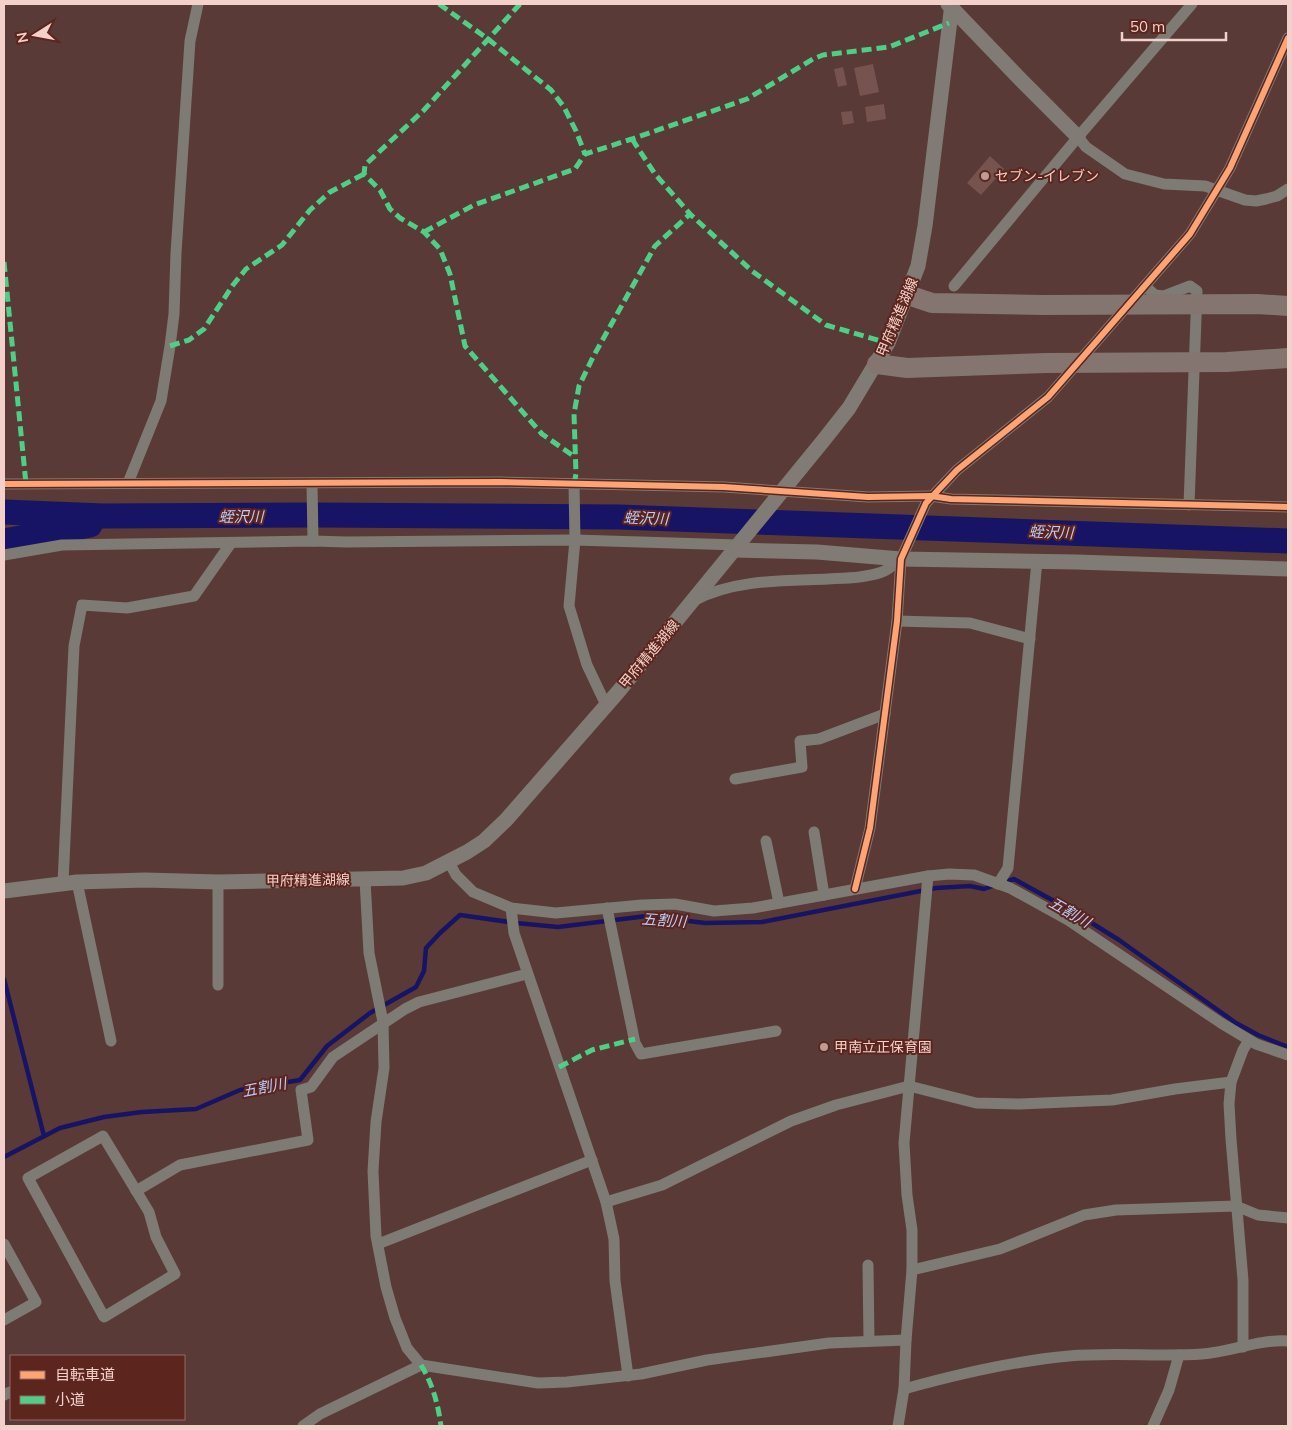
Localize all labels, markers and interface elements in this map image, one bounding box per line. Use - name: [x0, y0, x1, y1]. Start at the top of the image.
- north arrow: [10, 10, 60, 60]
- scale bar: [1122, 10, 1226, 42]
- text: 50 m: [1130, 17, 1165, 36]
- text: N: [12, 31, 32, 44]
- place label: セブン-イレブン: [995, 167, 1099, 185]
- marker: セブン-イレブン: [979, 170, 991, 182]
- street label: 甲府精進湖線: [872, 275, 922, 359]
- water label: 蛭沢川: [218, 507, 265, 526]
- water label: 蛭沢川: [623, 508, 671, 528]
- water label: 蛭沢川: [1028, 522, 1076, 542]
- street label: 甲府精進湖線: [615, 616, 683, 692]
- street label: 甲府精進湖線: [266, 870, 350, 890]
- water label: 五割川: [1046, 893, 1096, 932]
- water label: 五割川: [641, 909, 689, 931]
- place label: 甲南立正保育園: [834, 1038, 932, 1056]
- marker: 甲南立正保育園: [818, 1041, 830, 1053]
- water label: 五割川: [240, 1073, 290, 1101]
- legend: [10, 1355, 185, 1420]
- text: 自転車道: [55, 1365, 115, 1384]
- text: 小道: [55, 1390, 85, 1409]

